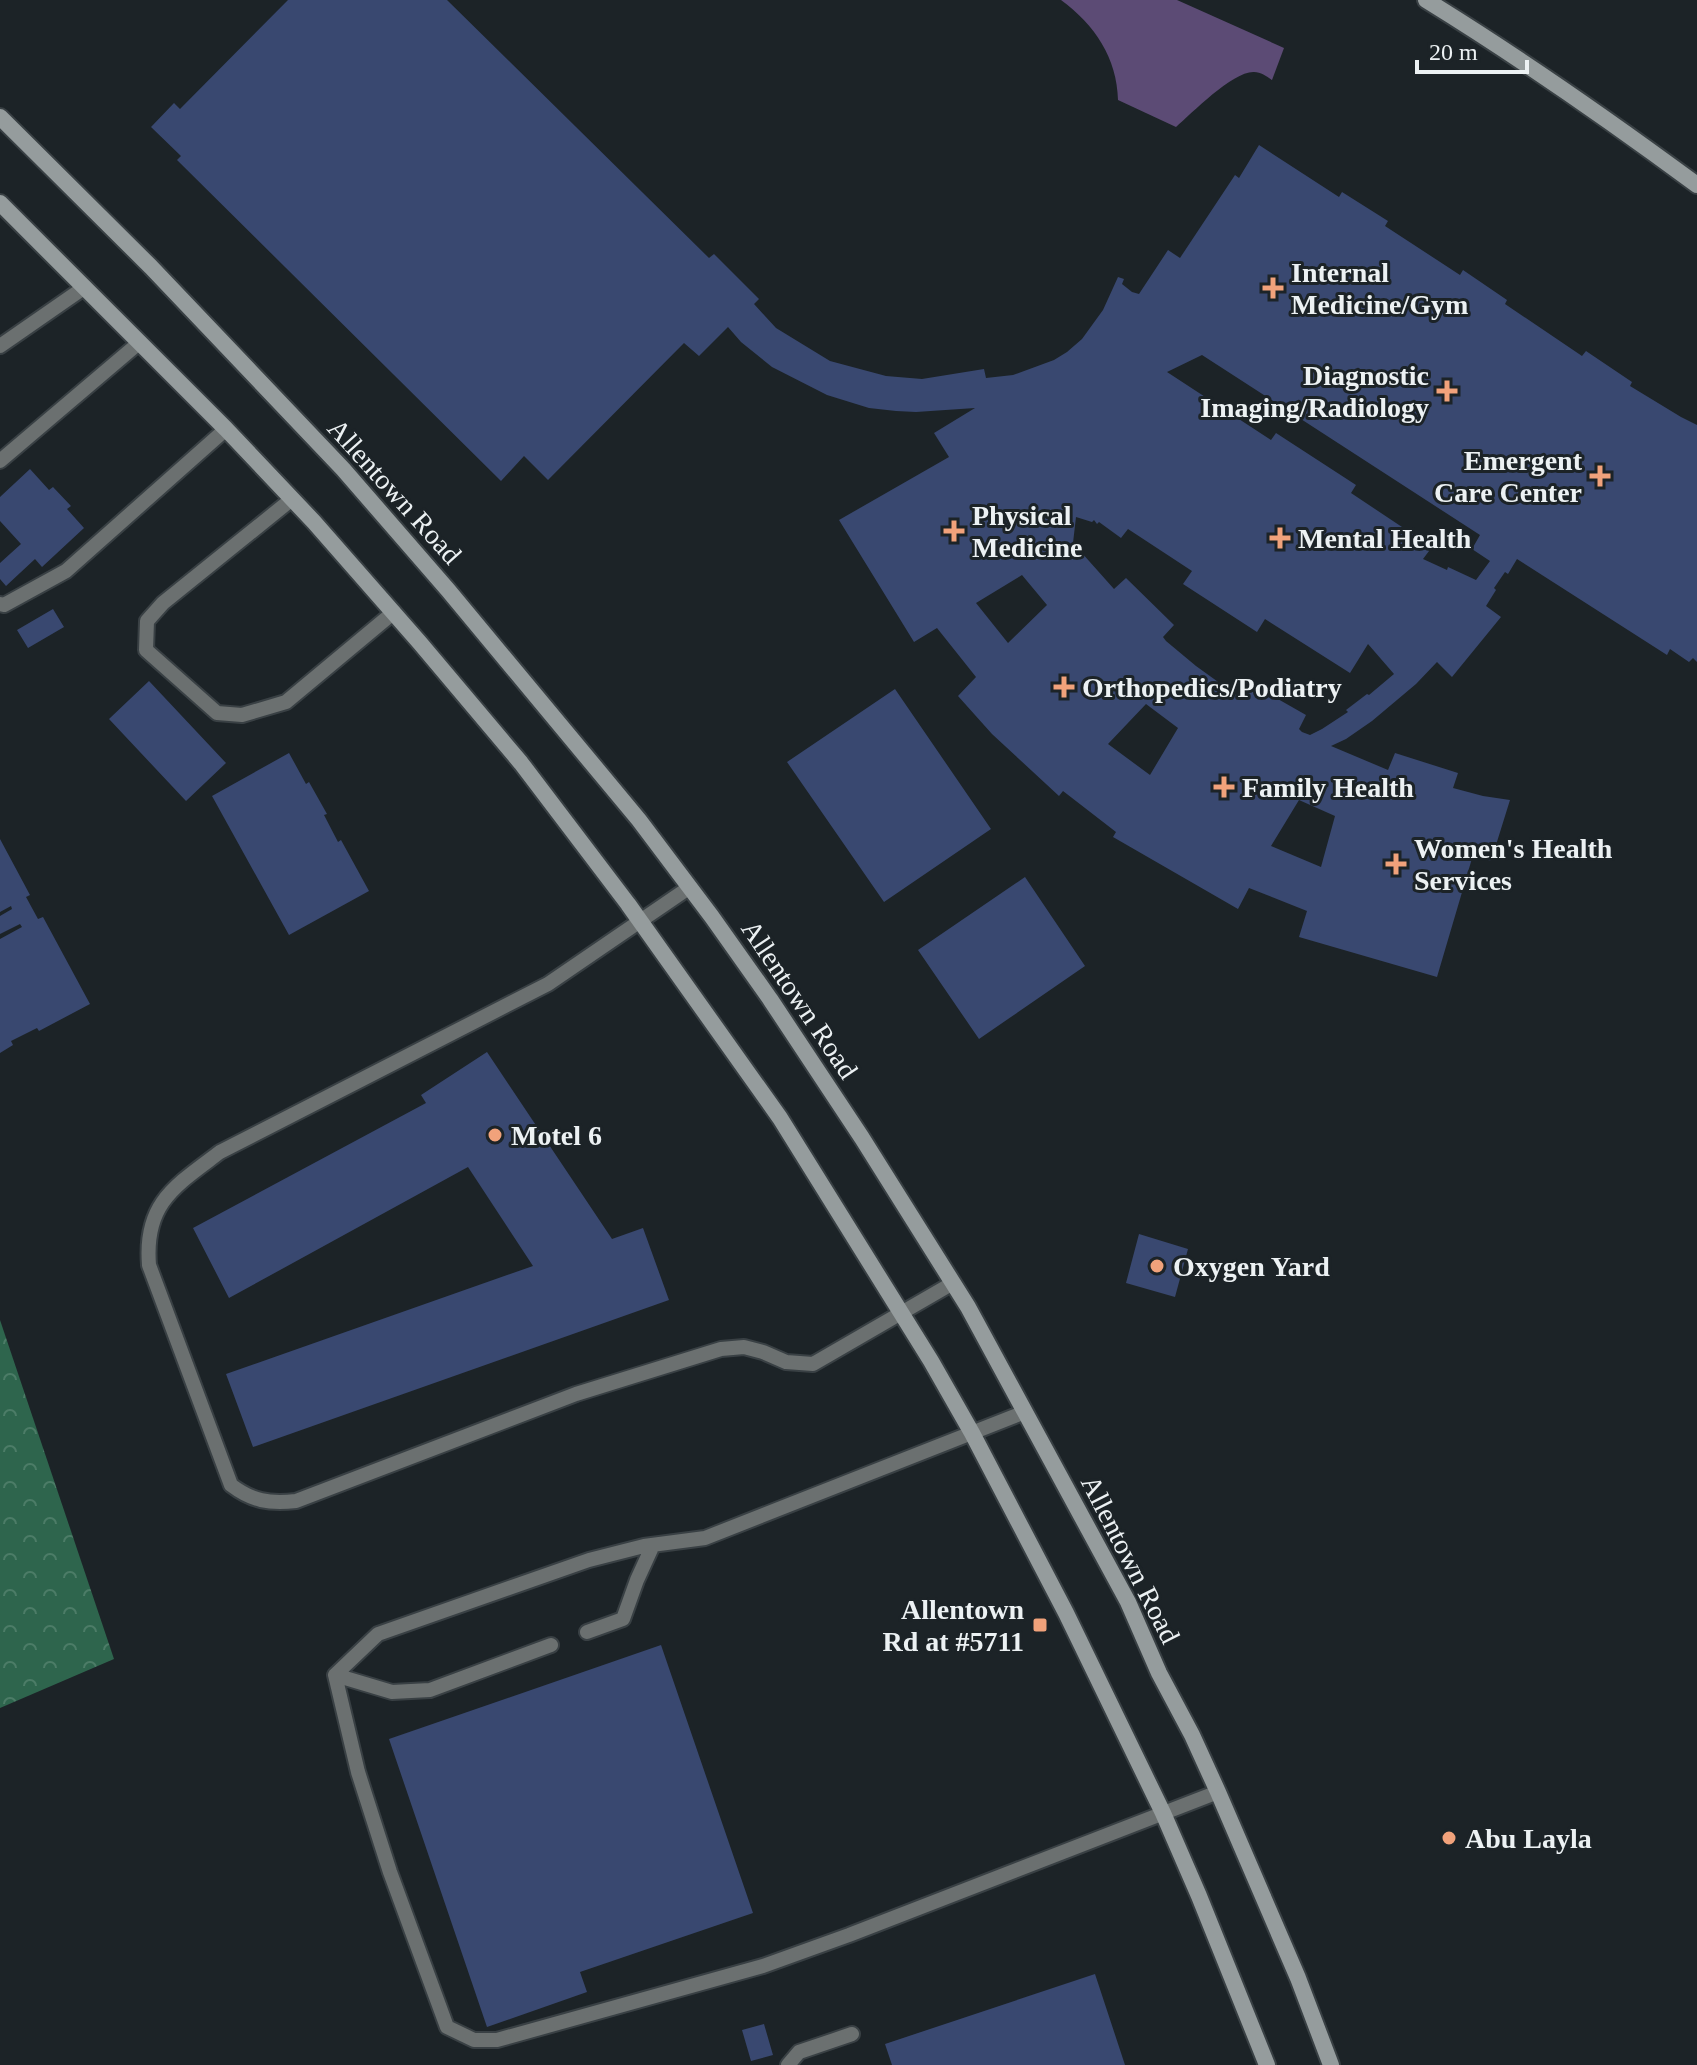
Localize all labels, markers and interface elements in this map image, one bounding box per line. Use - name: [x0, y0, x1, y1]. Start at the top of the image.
- scale bar: [1417, 24, 1527, 74]
- text: 20 m: [1429, 39, 1478, 65]
- place label: Internal Medicine/Gym: [1291, 257, 1468, 320]
- marker: Internal Medicine/Gym: [1262, 277, 1284, 299]
- place label: Diagnostic Imaging/Radiology: [1200, 360, 1429, 423]
- marker: Diagnostic Imaging/Radiology: [1436, 380, 1458, 402]
- street label: Allentown Road: [321, 412, 468, 570]
- place label: Emergent Care Center: [1434, 445, 1583, 508]
- marker: Emergent Care Center: [1589, 465, 1611, 487]
- place label: Physical Medicine: [972, 500, 1082, 563]
- marker: Physical Medicine: [943, 520, 965, 542]
- place label: Mental Health: [1298, 523, 1472, 554]
- marker: Mental Health: [1269, 527, 1291, 549]
- place label: Orthopedics/Podiatry: [1082, 672, 1342, 703]
- marker: Orthopedics/Podiatry: [1053, 676, 1075, 698]
- place label: Family Health: [1242, 772, 1414, 803]
- marker: Family Health: [1213, 776, 1235, 798]
- place label: Women's Health Services: [1414, 833, 1613, 896]
- marker: Women's Health Services: [1385, 853, 1407, 875]
- street label: Allentown Road: [735, 914, 864, 1084]
- place label: Motel 6: [511, 1120, 602, 1151]
- marker: Motel 6: [486, 1126, 504, 1144]
- place label: Oxygen Yard: [1173, 1251, 1330, 1282]
- marker: Oxygen Yard: [1148, 1257, 1166, 1275]
- street label: Allentown Road: [1075, 1470, 1186, 1648]
- place label: Allentown Rd at #5711: [882, 1594, 1024, 1657]
- marker: Allentown Rd at #5711: [1031, 1616, 1049, 1634]
- place label: Abu Layla: [1465, 1823, 1592, 1854]
- marker: Abu Layla: [1440, 1829, 1458, 1847]

